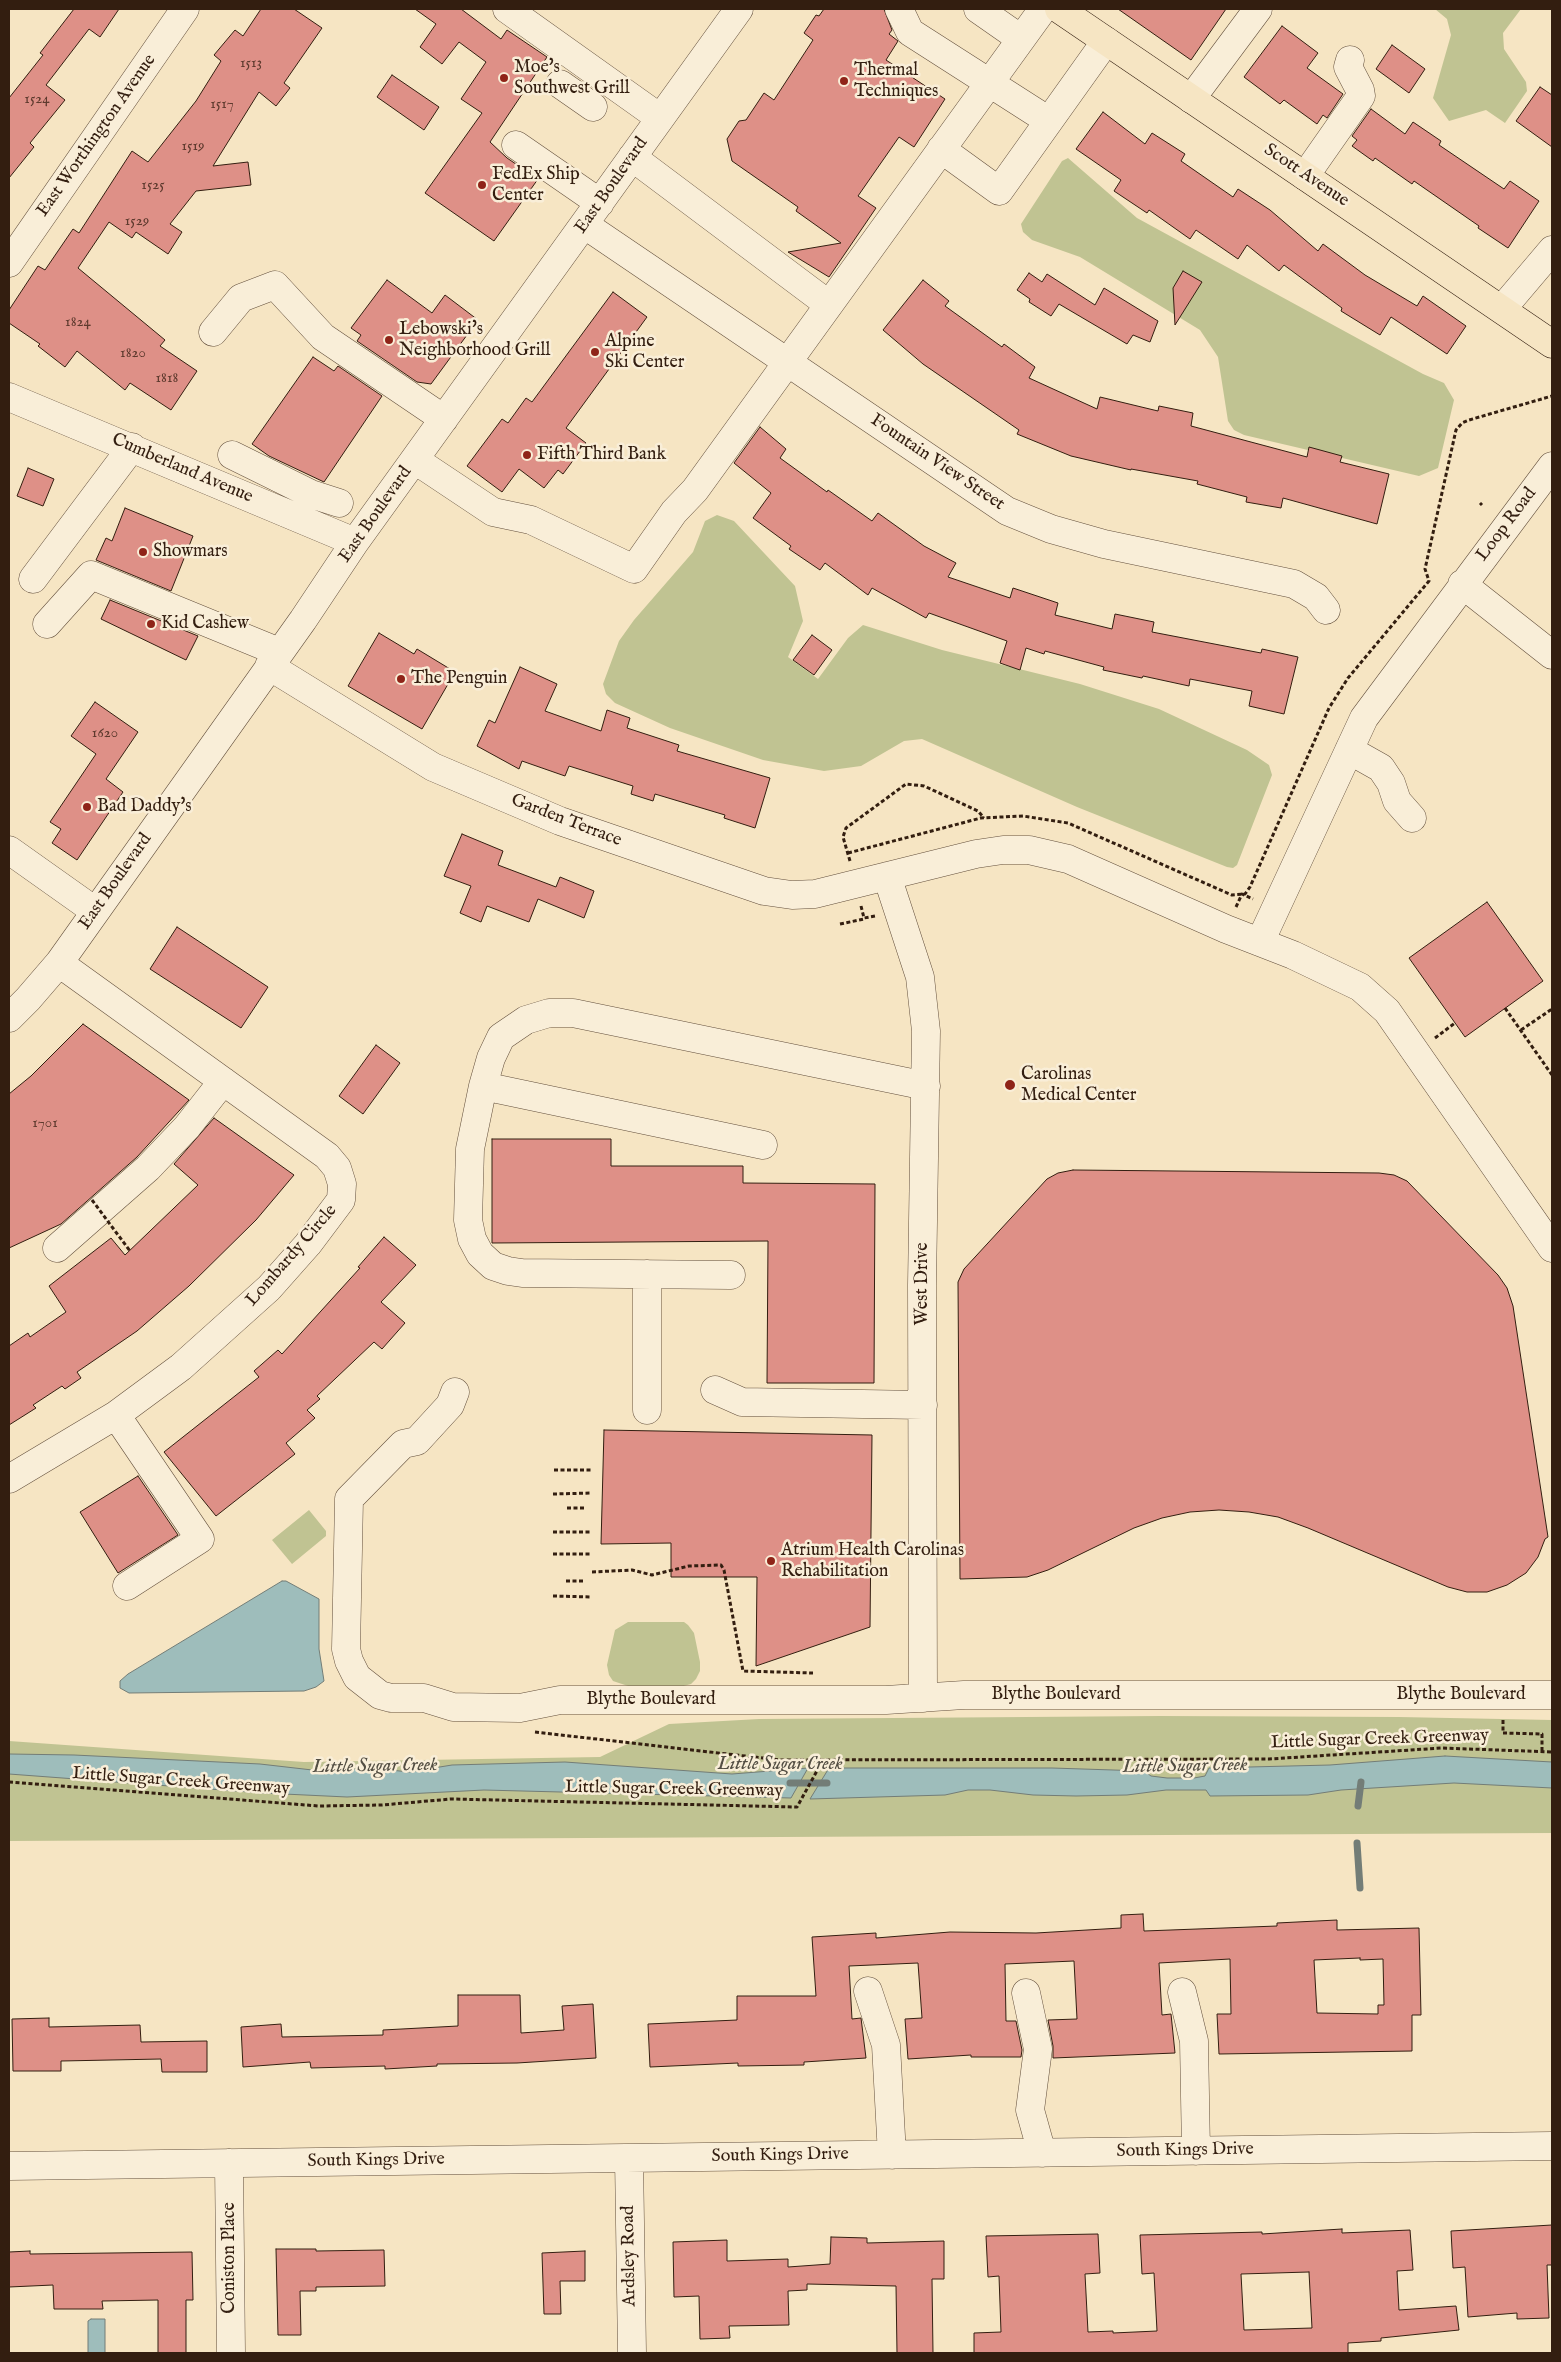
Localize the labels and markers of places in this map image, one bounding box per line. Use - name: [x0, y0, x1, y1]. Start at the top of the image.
- place label: Moe's Southwest Grill: [514, 57, 630, 100]
- place label: Thermal Techniques: [854, 60, 938, 102]
- marker: Moe's Southwest Grill: [498, 72, 510, 84]
- marker: Thermal Techniques: [838, 75, 850, 87]
- place label: FedEx Ship Center: [492, 164, 580, 206]
- marker: FedEx Ship Center: [476, 179, 488, 191]
- place label: Lebowski's Neighborhood Grill: [399, 319, 550, 362]
- place label: Alpine Ski Center: [605, 331, 684, 374]
- marker: Lebowski's Neighborhood Grill: [383, 334, 395, 346]
- marker: Alpine Ski Center: [589, 346, 601, 358]
- place label: Fifth Third Bank: [537, 444, 666, 466]
- marker: Fifth Third Bank: [521, 449, 533, 461]
- place label: Showmars: [153, 541, 228, 563]
- marker: Showmars: [137, 546, 149, 558]
- place label: Kid Cashew: [161, 613, 249, 635]
- marker: Kid Cashew: [145, 618, 157, 630]
- place label: The Penguin: [411, 668, 507, 690]
- marker: The Penguin: [395, 673, 407, 685]
- place label: Bad Daddy's: [97, 796, 192, 818]
- marker: Bad Daddy's: [81, 801, 93, 813]
- place label: Carolinas Medical Center: [1021, 1064, 1136, 1106]
- marker: Carolinas Medical Center: [1003, 1078, 1017, 1092]
- place label: Atrium Health Carolinas Rehabilitation: [781, 1540, 964, 1582]
- marker: Atrium Health Carolinas Rehabilitation: [765, 1555, 777, 1567]

